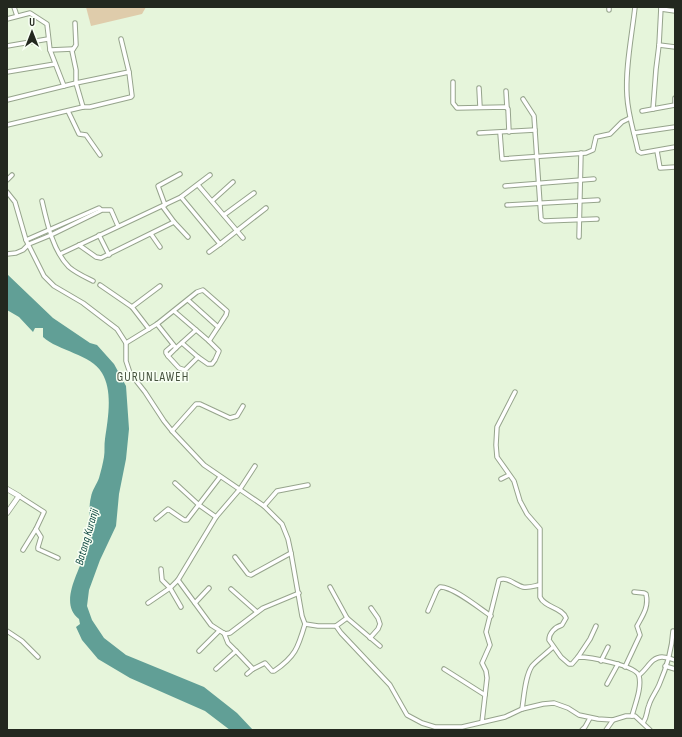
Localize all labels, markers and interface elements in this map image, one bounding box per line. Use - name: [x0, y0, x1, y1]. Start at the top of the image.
- north arrow: [12, 12, 52, 52]
- text: U: [29, 16, 35, 29]
- district label: GURUNLAWEH: [117, 369, 189, 385]
- water label: Batang Kuranji: [72, 506, 102, 567]

